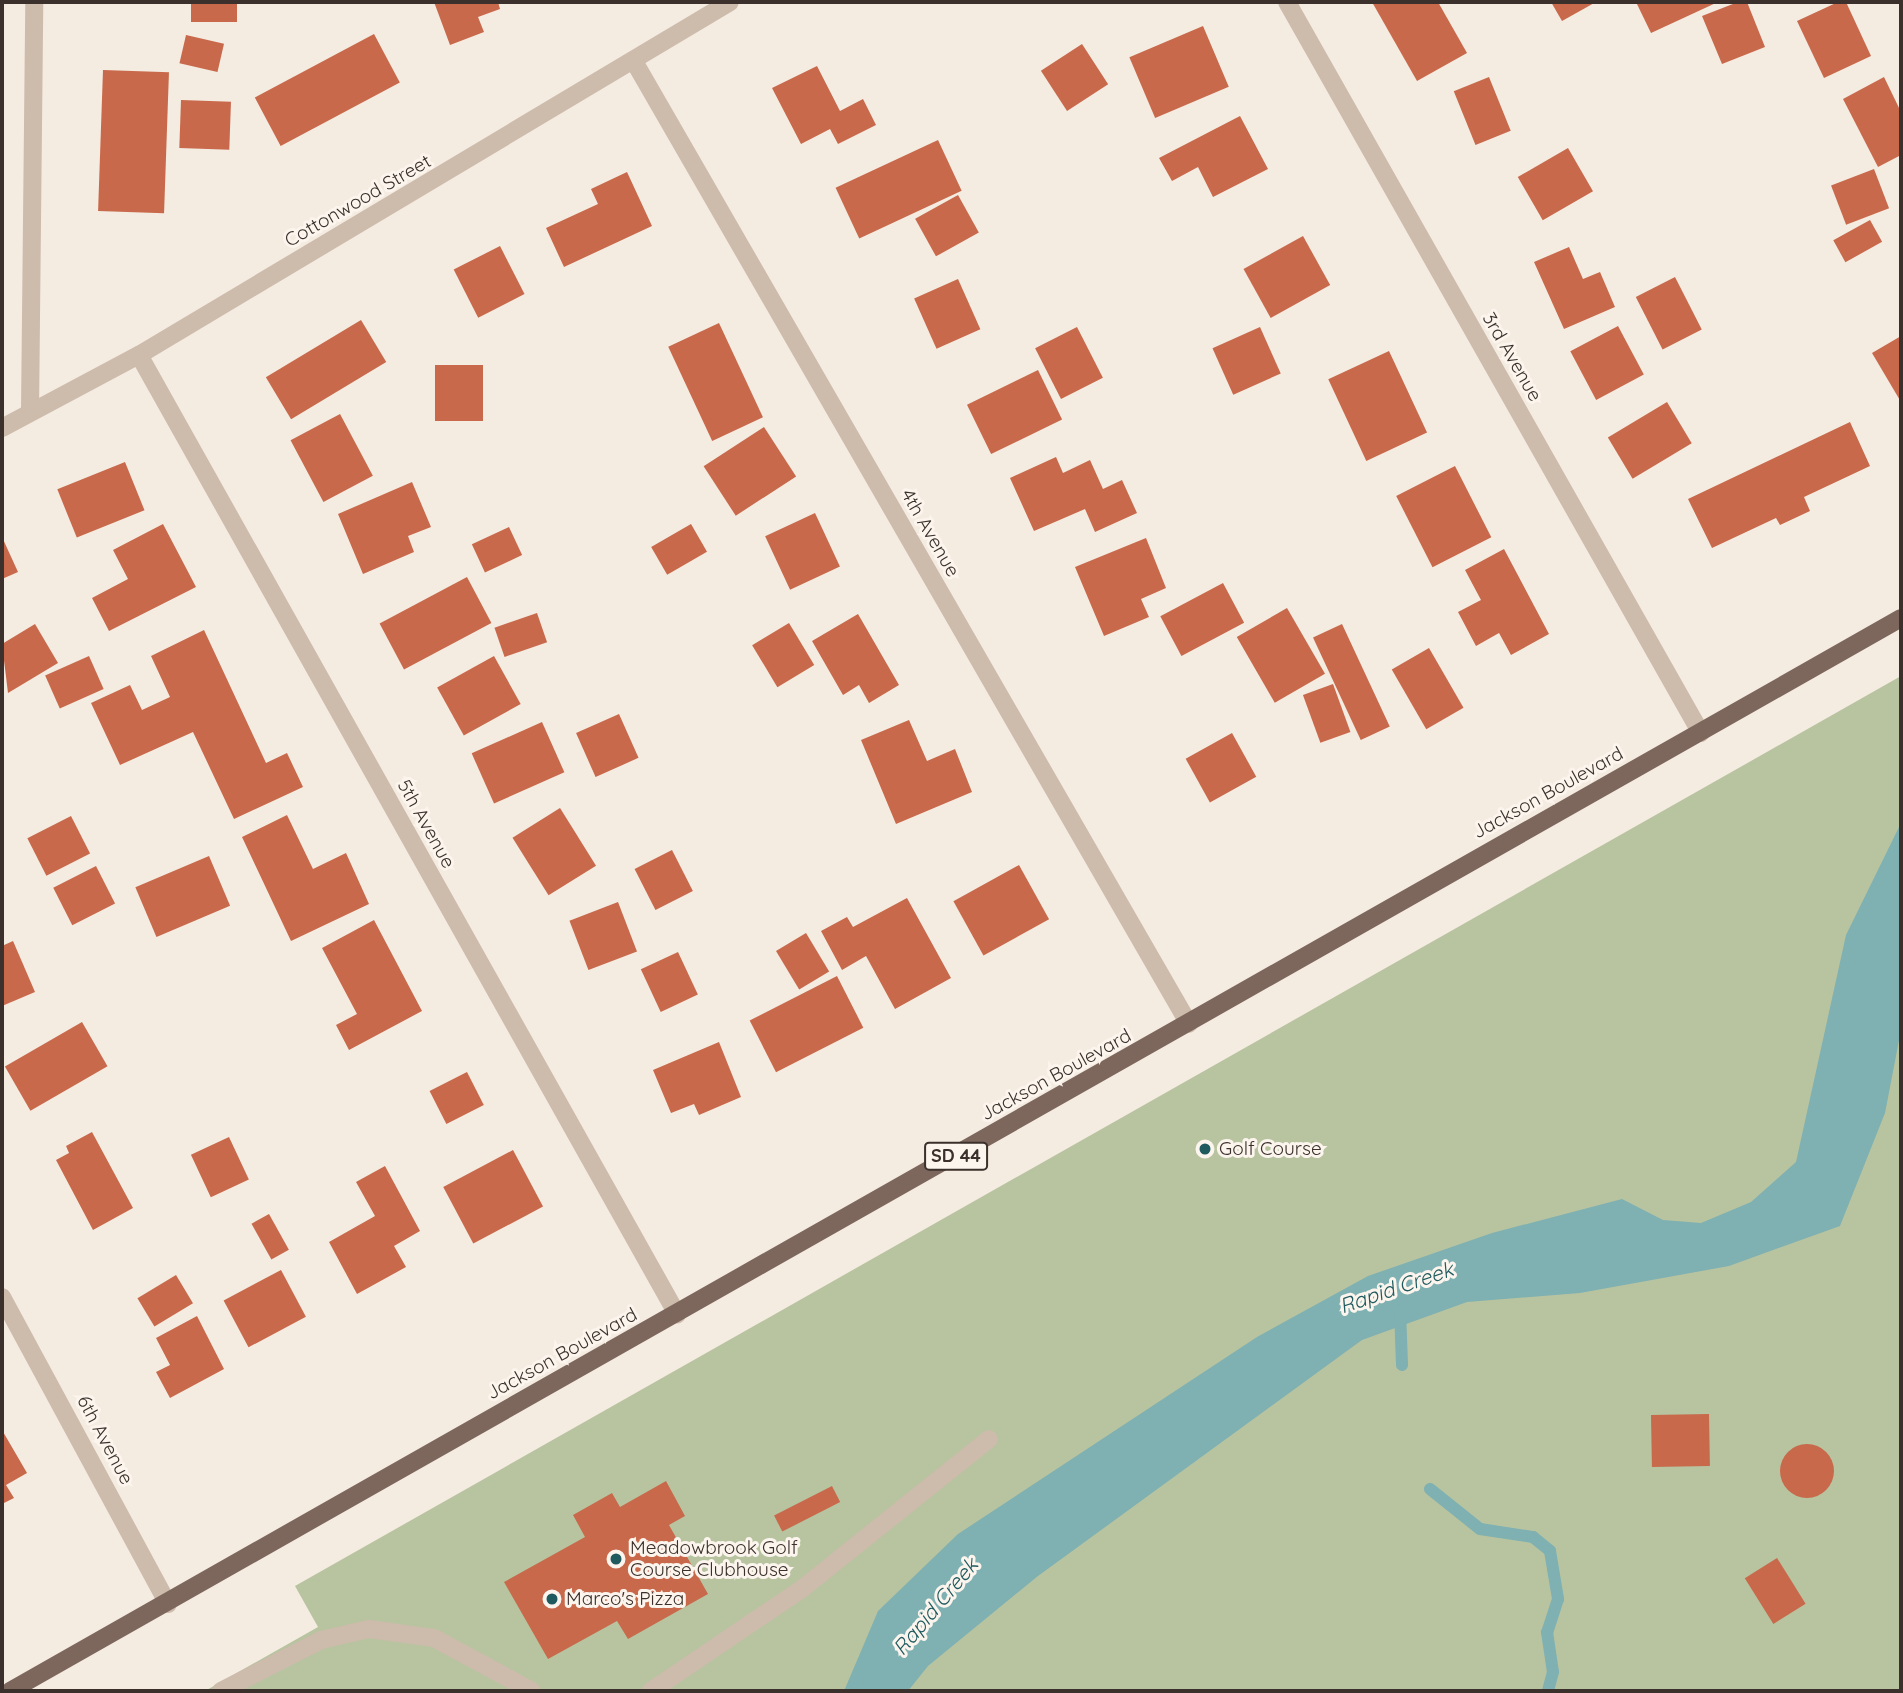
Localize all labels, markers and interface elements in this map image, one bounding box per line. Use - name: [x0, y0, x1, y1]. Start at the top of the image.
- street label: Cottonwood Street: [281, 150, 435, 252]
- street label: 3rd Avenue: [1477, 309, 1547, 405]
- street label: 4th Avenue: [896, 485, 964, 581]
- street label: Jackson Boulevard: [1469, 742, 1627, 844]
- street label: 5th Avenue: [392, 776, 460, 872]
- street label: Jackson Boulevard: [977, 1024, 1135, 1126]
- place label: Golf Course: [1219, 1138, 1322, 1160]
- marker: Golf Course: [1197, 1141, 1213, 1157]
- road number: SD 44: [923, 1142, 989, 1170]
- water label: Rapid Creek: [1336, 1256, 1456, 1318]
- street label: Jackson Boulevard: [483, 1303, 641, 1405]
- street label: 6th Avenue: [72, 1392, 138, 1488]
- place label: Meadowbrook Golf Course Clubhouse: [630, 1537, 798, 1581]
- marker: Meadowbrook Golf Course Clubhouse: [608, 1551, 624, 1567]
- water label: Rapid Creek: [887, 1552, 983, 1660]
- place label: Marco's Pizza: [566, 1588, 684, 1610]
- marker: Marco's Pizza: [544, 1591, 560, 1607]

